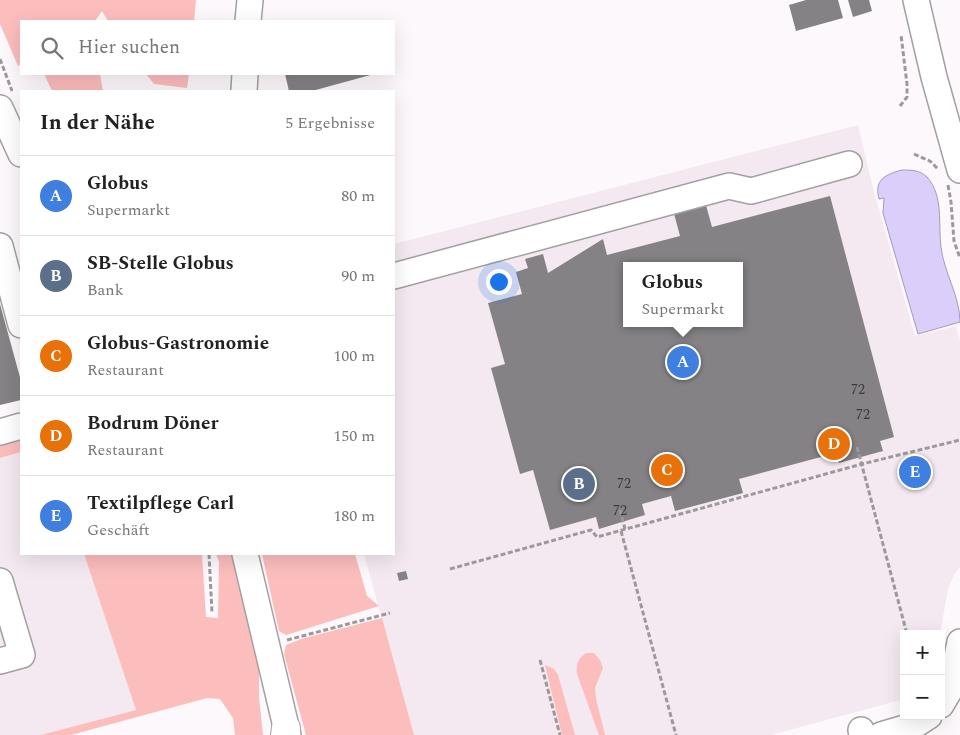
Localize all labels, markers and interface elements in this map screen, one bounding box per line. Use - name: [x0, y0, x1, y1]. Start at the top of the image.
- search box: [20, 20, 395, 75]
- text: Hier suchen: [78, 33, 180, 62]
- icon: search: [38, 34, 66, 62]
- text: In der Nähe: [40, 107, 155, 139]
- text: 5 Ergebnisse: [285, 111, 375, 135]
- text: Globus: [87, 169, 148, 198]
- text: A: [50, 184, 62, 208]
- text: 80 m: [341, 184, 375, 208]
- text: Supermarkt: [87, 198, 170, 222]
- text: SB-Stelle Globus: [87, 249, 234, 278]
- popup: [623, 262, 743, 327]
- text: B: [50, 264, 62, 288]
- text: 90 m: [341, 264, 375, 288]
- text: Globus: [642, 268, 703, 297]
- your location: [486, 269, 512, 295]
- text: Bank: [87, 278, 124, 302]
- text: Supermarkt: [642, 297, 724, 321]
- text: Globus-Gastronomie: [87, 329, 269, 358]
- pin: A: [667, 343, 699, 381]
- text: C: [50, 344, 62, 368]
- text: 100 m: [333, 344, 375, 368]
- text: Restaurant: [87, 358, 164, 382]
- house number: 72: [851, 379, 865, 400]
- house number: 72: [856, 404, 870, 425]
- text: Bodrum Döner: [87, 409, 219, 438]
- text: D: [50, 424, 62, 448]
- text: 150 m: [333, 424, 375, 448]
- pin: D: [818, 425, 850, 463]
- text: Restaurant: [87, 438, 164, 462]
- pin: C: [651, 451, 683, 489]
- pin: E: [899, 453, 931, 491]
- pin: B: [563, 465, 595, 503]
- house number: 72: [617, 473, 631, 494]
- text: Textilpflege Carl: [87, 489, 234, 518]
- house number: 72: [613, 500, 627, 521]
- text: E: [51, 504, 61, 528]
- text: 180 m: [333, 504, 375, 528]
- text: Geschäft: [87, 518, 150, 542]
- map controls: [900, 630, 945, 720]
- button: +: [900, 630, 945, 675]
- button: −: [900, 675, 945, 720]

